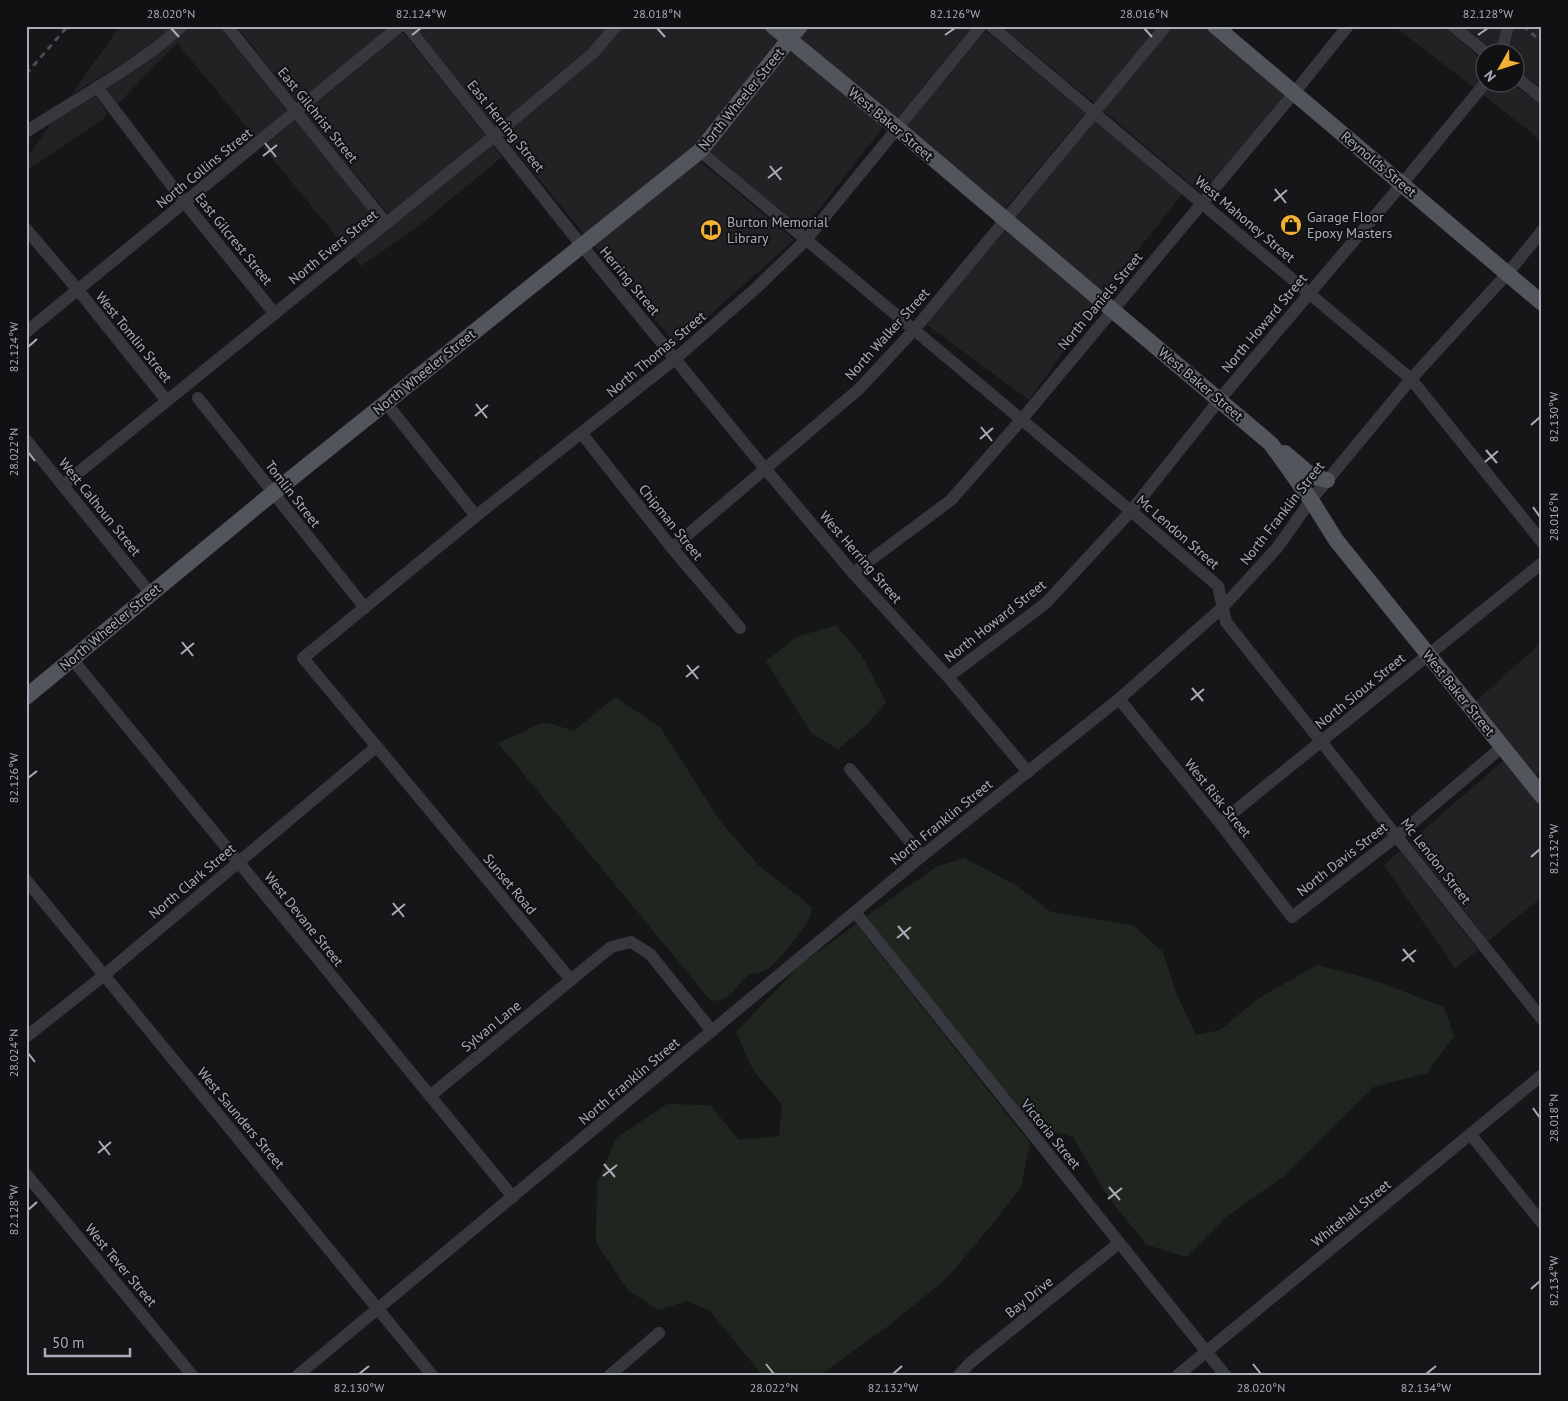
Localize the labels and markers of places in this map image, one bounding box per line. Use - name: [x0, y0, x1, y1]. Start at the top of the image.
- place label: Garage Floor Epoxy Masters: [1307, 208, 1392, 242]
- place label: Burton Memorial Library: [727, 213, 828, 247]
- shop icon: Garage Floor Epoxy Masters: [1279, 213, 1303, 237]
- library icon: Burton Memorial Library: [699, 218, 723, 242]

